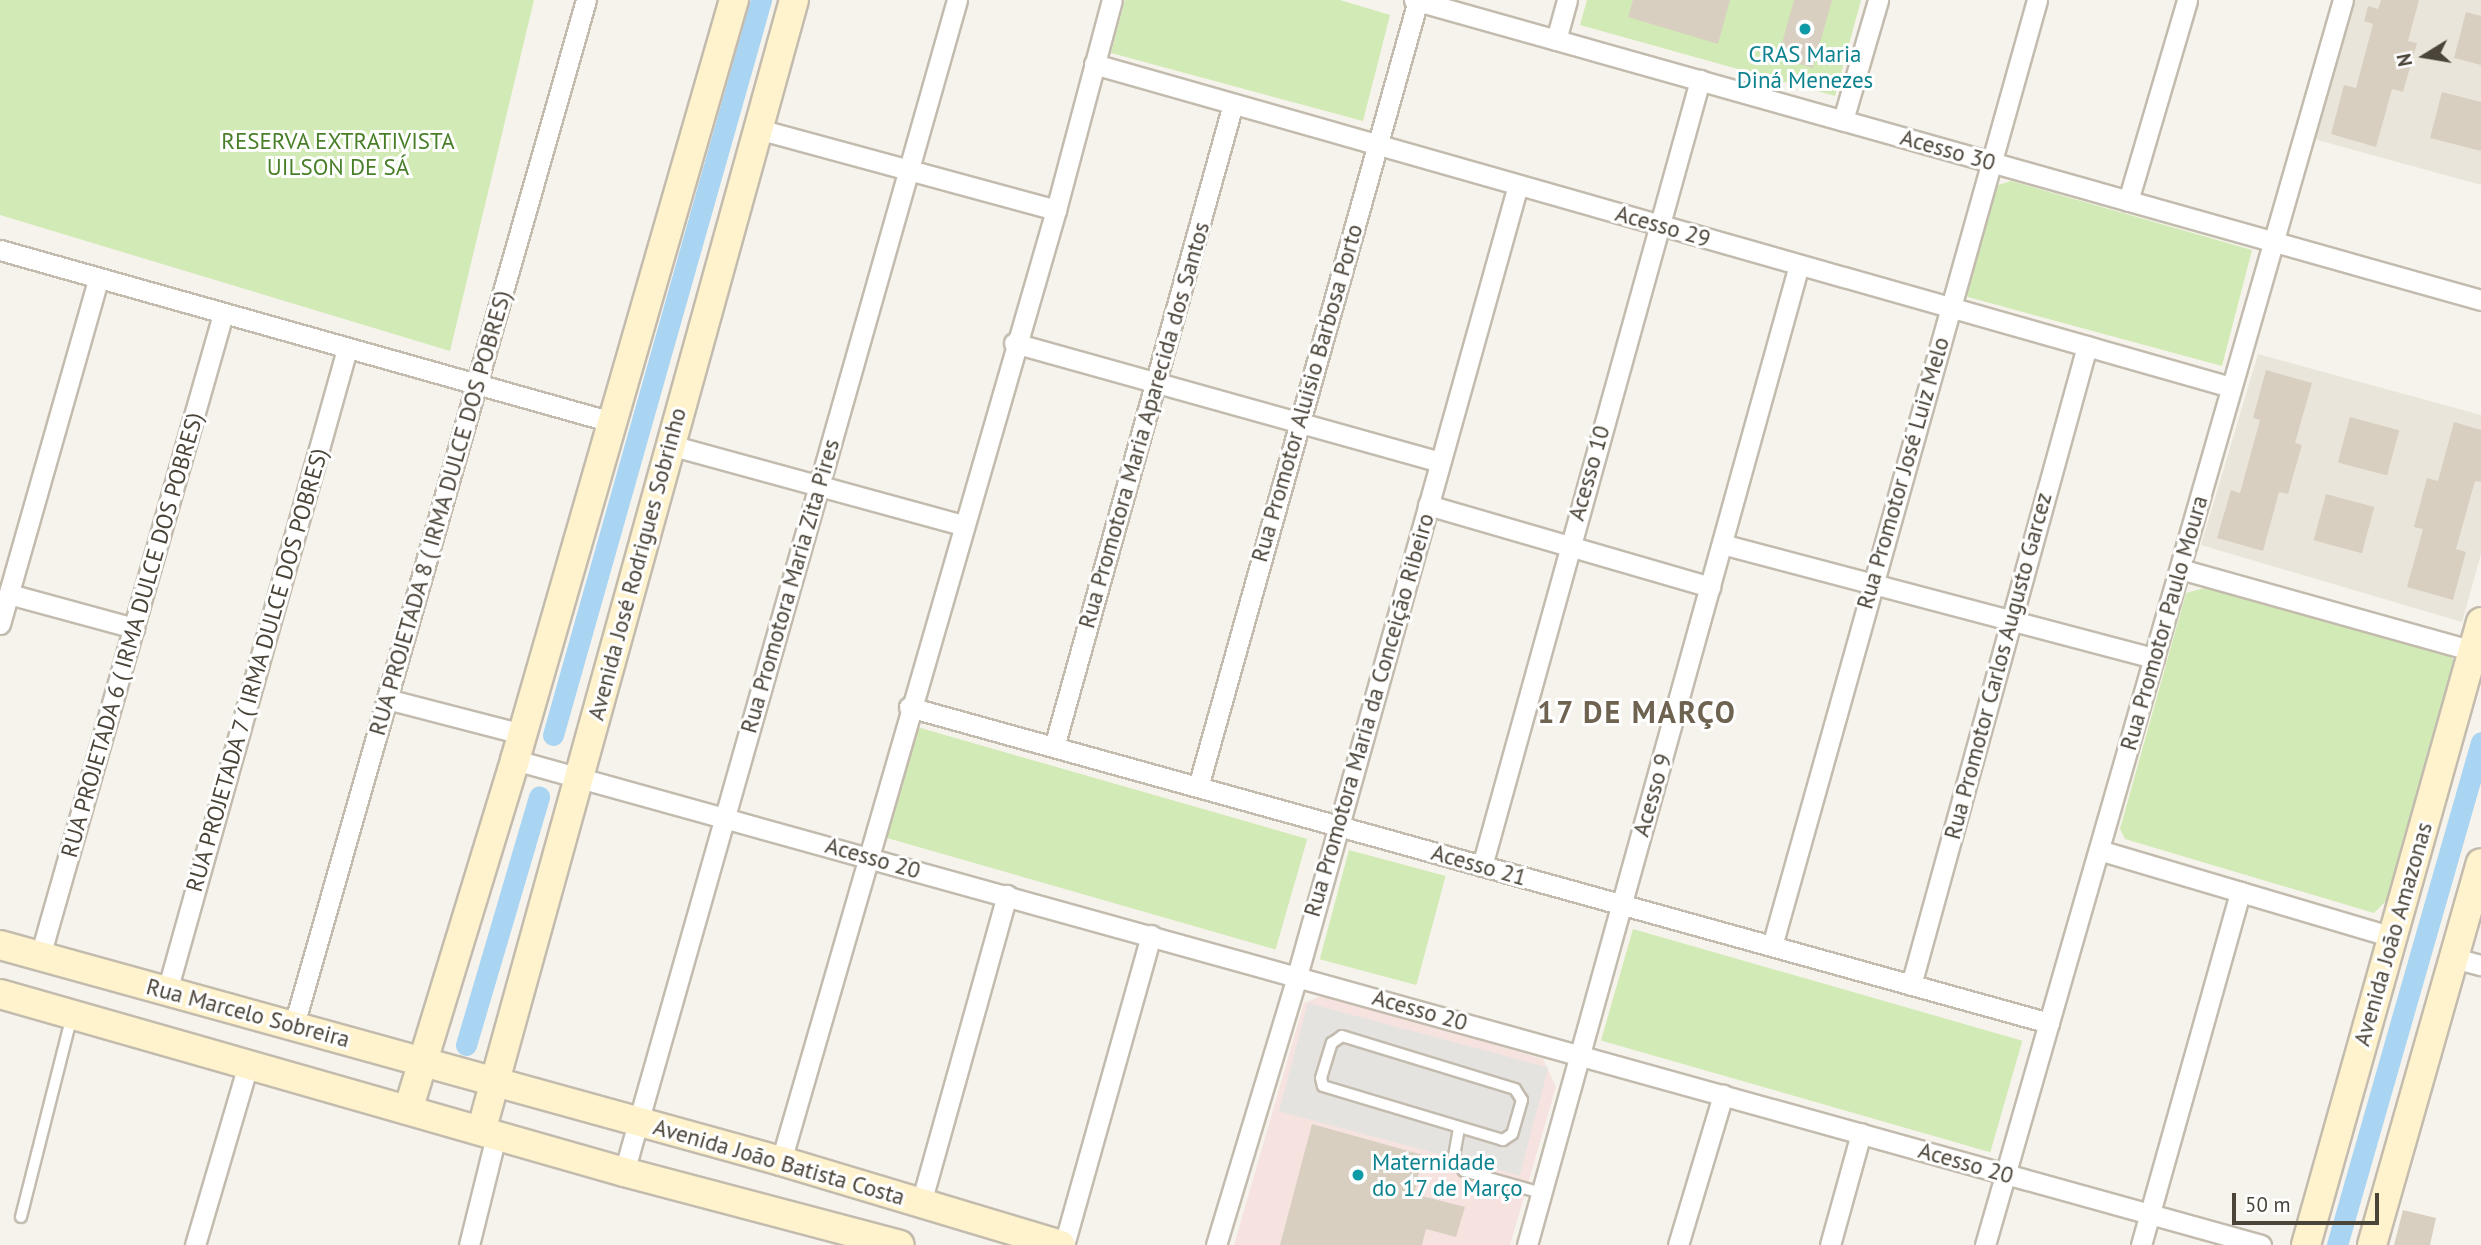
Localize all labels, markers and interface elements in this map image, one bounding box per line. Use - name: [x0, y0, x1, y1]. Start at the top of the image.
- marker: CRAS Maria Diná Menezes: [1797, 21, 1813, 37]
- north arrow: [2390, 21, 2460, 91]
- place label: CRAS Maria Diná Menezes: [1737, 40, 1873, 94]
- text: N: [2391, 52, 2417, 68]
- street label: Acesso 30: [1897, 123, 1999, 177]
- park label: RESERVA EXTRATIVISTA UILSON DE SÁ: [221, 127, 455, 181]
- street label: Acesso 29: [1612, 199, 1714, 253]
- street label: Rua Promotora Maria Aparecida dos Santos: [1073, 218, 1215, 632]
- street label: Rua Promotor Aluisio Barbosa Porto: [1245, 221, 1369, 565]
- street label: RUA PROJETADA 8 ( IRMA DULCE DOS POBRES): [363, 286, 517, 740]
- street label: Rua Promotor José Luiz Melo: [1851, 334, 1955, 612]
- street label: Avenida José Rodrigues Sobrinho: [582, 405, 692, 723]
- street label: RUA PROJETADA 6 ( IRMA DULCE DOS POBRES): [55, 408, 209, 862]
- street label: Acesso 10: [1562, 422, 1616, 524]
- street label: Rua Promotora Maria Zita Pires: [735, 435, 845, 737]
- street label: RUA PROJETADA 7 ( IRMA DULCE DOS POBRES): [180, 443, 334, 897]
- street label: Rua Promotor Carlos Augusto Garcez: [1938, 489, 2058, 843]
- street label: Rua Promotor Paulo Moura: [2114, 492, 2214, 754]
- street label: Rua Promotora Maria da Conceição Ribeiro: [1298, 510, 1440, 920]
- district label: 17 DE MARÇO: [1538, 694, 1736, 730]
- street label: Acesso 9: [1627, 750, 1677, 840]
- street label: Avenida João Amazonas: [2348, 819, 2438, 1049]
- street label: Acesso 20: [822, 831, 924, 885]
- street label: Acesso 21: [1428, 838, 1530, 892]
- street label: Rua Marcelo Sobreira: [143, 973, 353, 1053]
- street label: Acesso 20: [1369, 983, 1471, 1037]
- street label: Avenida João Batista Costa: [650, 1113, 908, 1211]
- street label: Acesso 20: [1915, 1136, 2017, 1190]
- place label: Maternidade do 17 de Março: [1372, 1148, 1524, 1202]
- marker: Maternidade do 17 de Março: [1350, 1167, 1366, 1183]
- scale bar: [2236, 1178, 2383, 1222]
- text: 50 m: [2245, 1191, 2291, 1218]

